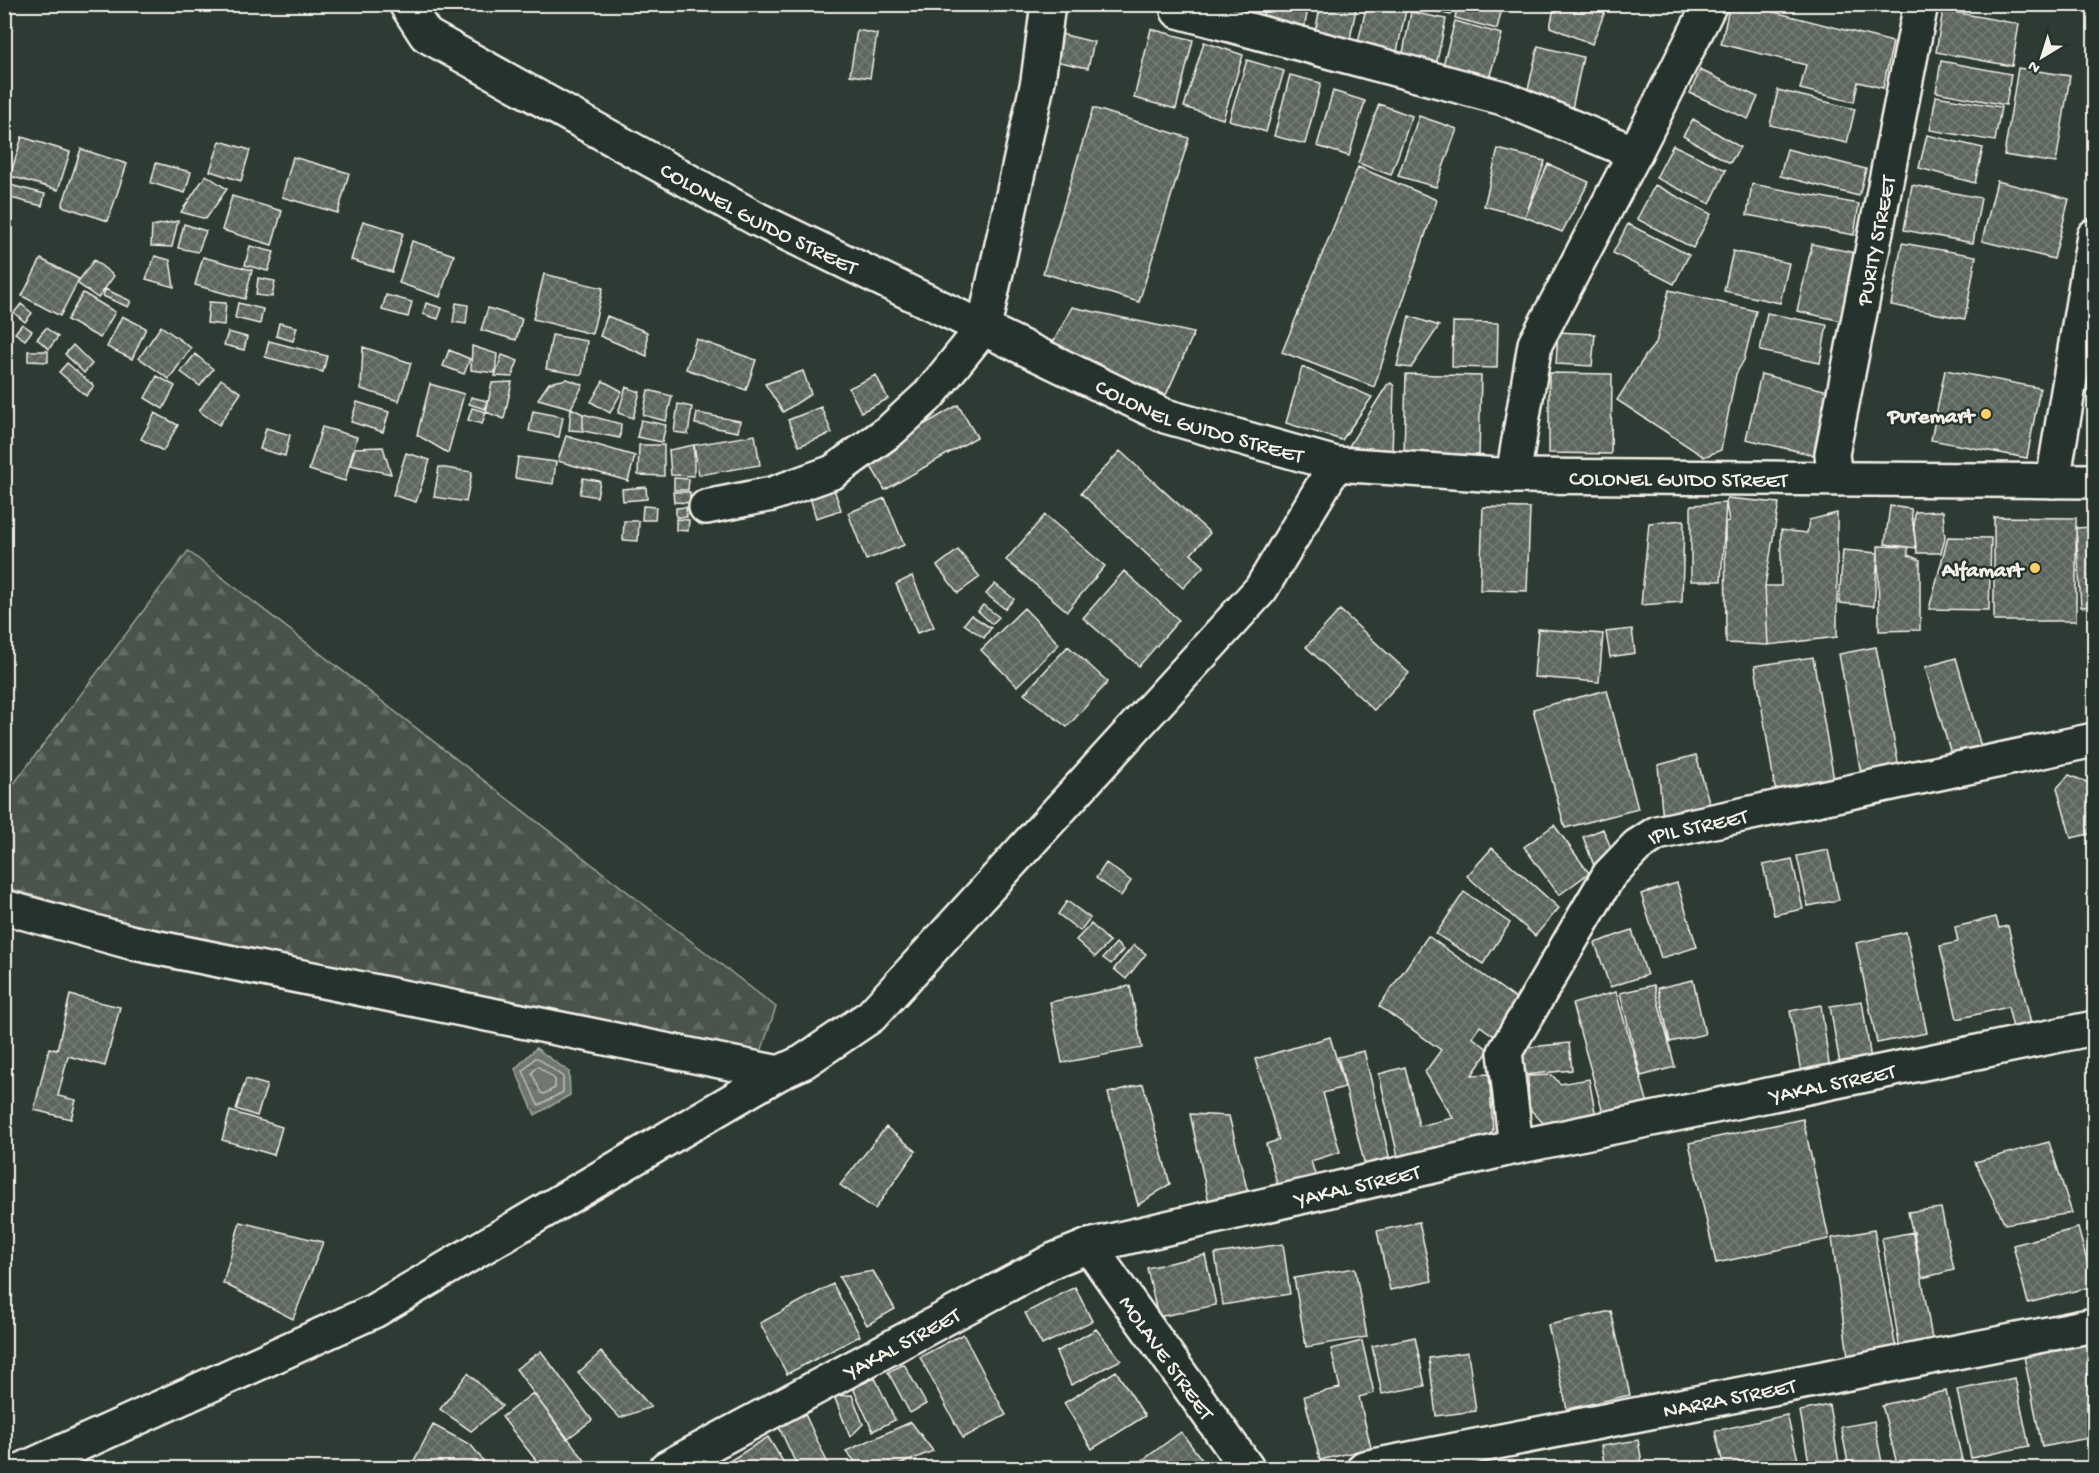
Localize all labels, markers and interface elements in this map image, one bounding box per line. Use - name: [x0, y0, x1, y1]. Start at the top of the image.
- north arrow: [2012, 27, 2072, 87]
- text: N: [2025, 55, 2045, 77]
- street label: COLONEL GUIDO STREET: [654, 159, 862, 283]
- street label: PURITY STREET: [1852, 172, 1904, 309]
- street label: COLONEL GUIDO STREET: [1090, 375, 1307, 472]
- place label: Puremart: [1887, 405, 1976, 431]
- marker: Puremart: [1979, 407, 1993, 421]
- street label: COLONEL GUIDO STREET: [1569, 467, 1789, 495]
- place label: Alfamart: [1941, 559, 2025, 585]
- marker: Alfamart: [2028, 561, 2042, 575]
- street label: IPIL STREET: [1644, 805, 1752, 853]
- street label: YAKAL STREET: [1766, 1060, 1900, 1112]
- street label: YAKAL STREET: [1291, 1160, 1425, 1215]
- street label: MOLAVE STREET: [1111, 1292, 1219, 1428]
- street label: YAKAL STREET: [839, 1303, 967, 1388]
- street label: NARRA STREET: [1661, 1374, 1800, 1426]

